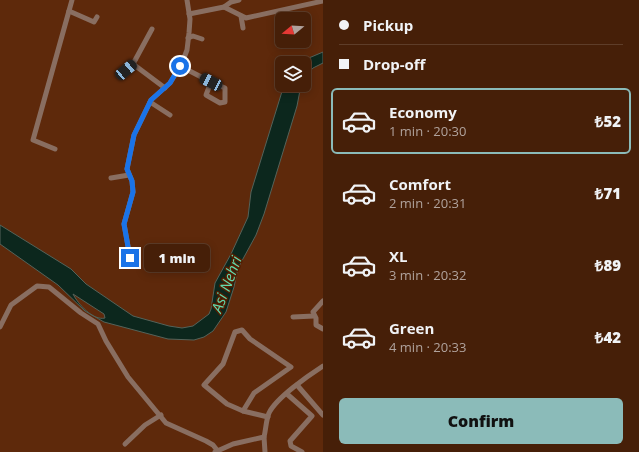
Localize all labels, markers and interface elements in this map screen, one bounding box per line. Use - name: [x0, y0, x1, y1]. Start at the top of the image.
- north arrow: [275, 12, 311, 48]
- map controls: [275, 12, 311, 92]
- text: Pickup: [363, 15, 413, 35]
- text: Drop-off: [363, 54, 425, 74]
- button: layers: [275, 56, 311, 92]
- route start: [171, 57, 189, 75]
- car: [113, 58, 139, 82]
- car: [198, 71, 224, 93]
- text: Economy: [389, 102, 457, 122]
- icon: car: [341, 103, 377, 139]
- text: ₺52: [595, 111, 621, 131]
- text: 1 min · 20:30: [389, 122, 466, 140]
- text: Comfort: [389, 174, 451, 194]
- icon: car: [341, 175, 377, 211]
- text: ₺71: [595, 183, 621, 203]
- text: 2 min · 20:31: [389, 194, 466, 212]
- callout: 1 min: [144, 244, 210, 272]
- text: XL: [389, 246, 407, 266]
- icon: car: [341, 247, 377, 283]
- route end: [121, 249, 139, 267]
- text: 1 min: [159, 249, 195, 267]
- water label: Asi Nehri: [206, 253, 246, 316]
- text: ₺89: [595, 255, 621, 275]
- text: 3 min · 20:32: [389, 266, 466, 284]
- text: Green: [389, 318, 434, 338]
- icon: car: [341, 319, 377, 355]
- text: ₺42: [595, 327, 621, 347]
- text: 4 min · 20:33: [389, 338, 466, 356]
- button: Confirm: [339, 398, 623, 444]

